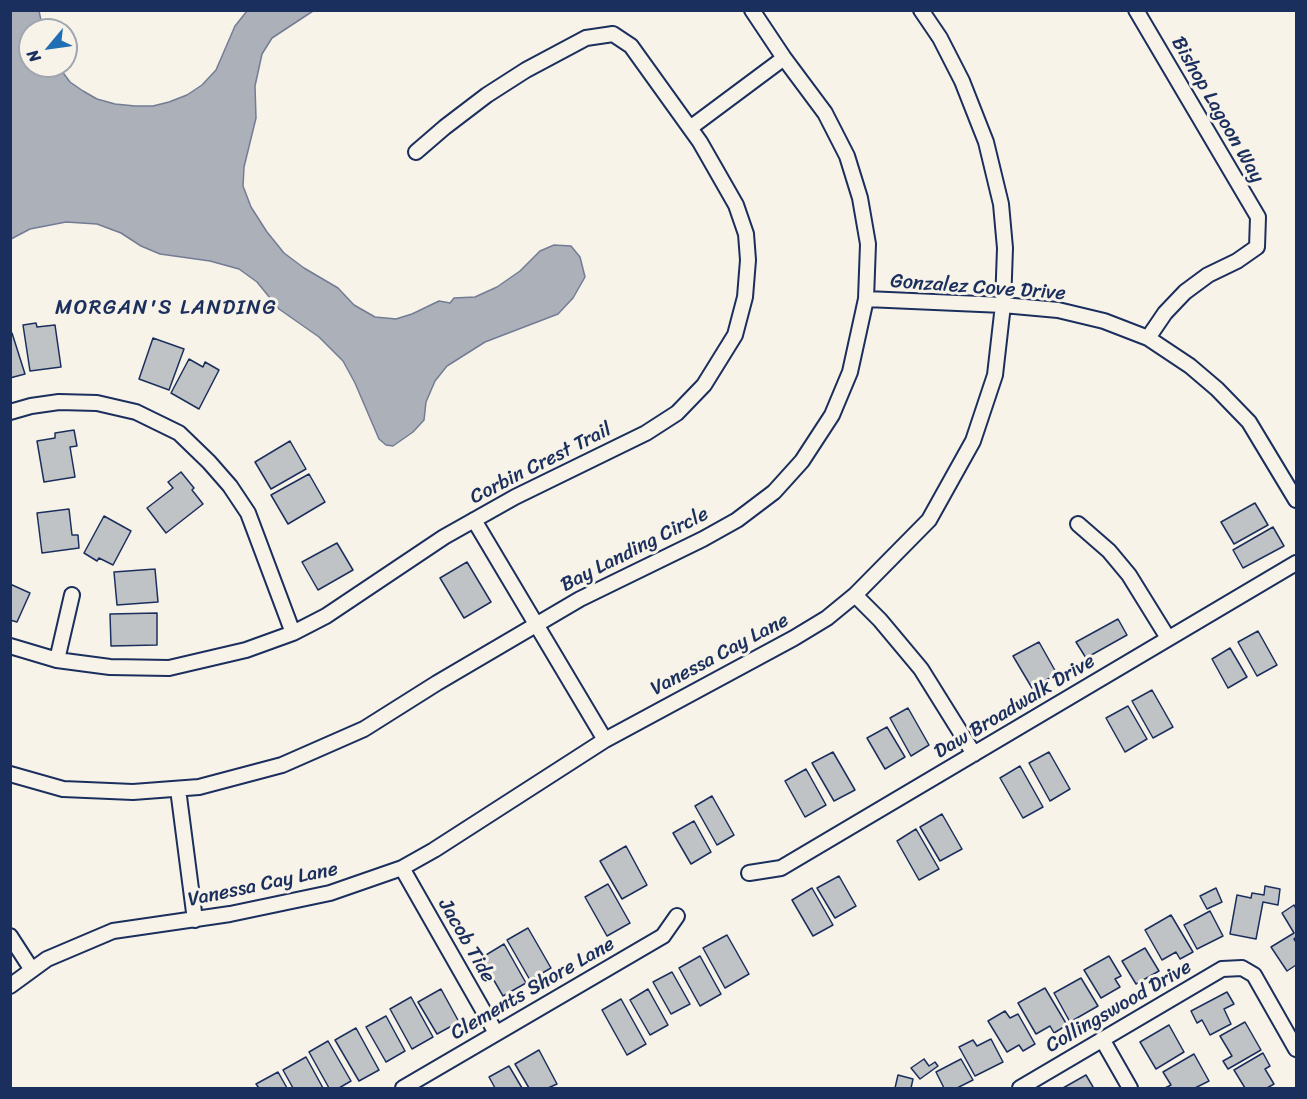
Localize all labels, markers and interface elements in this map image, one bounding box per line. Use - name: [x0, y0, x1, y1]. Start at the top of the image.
- north arrow: [18, 18, 78, 78]
- street label: Bishop Lagoon Way: [1165, 33, 1269, 187]
- text: N: [18, 44, 49, 68]
- street label: Gonzalez Cove Drive: [890, 270, 1066, 306]
- district label: MORGAN'S LANDING: [56, 296, 276, 322]
- street label: Corbin Crest Trail: [466, 418, 616, 510]
- street label: Bay Landing Circle: [557, 502, 713, 598]
- street label: Vanessa Cay Lane: [647, 609, 793, 701]
- street label: Daw Broadwalk Drive: [930, 650, 1100, 764]
- street label: Vanessa Cay Lane: [186, 857, 340, 913]
- street label: Jacob Tide: [432, 895, 500, 987]
- street label: Clements Shore Lane: [447, 932, 619, 1046]
- street label: Collingswood Drive: [1042, 955, 1196, 1059]

